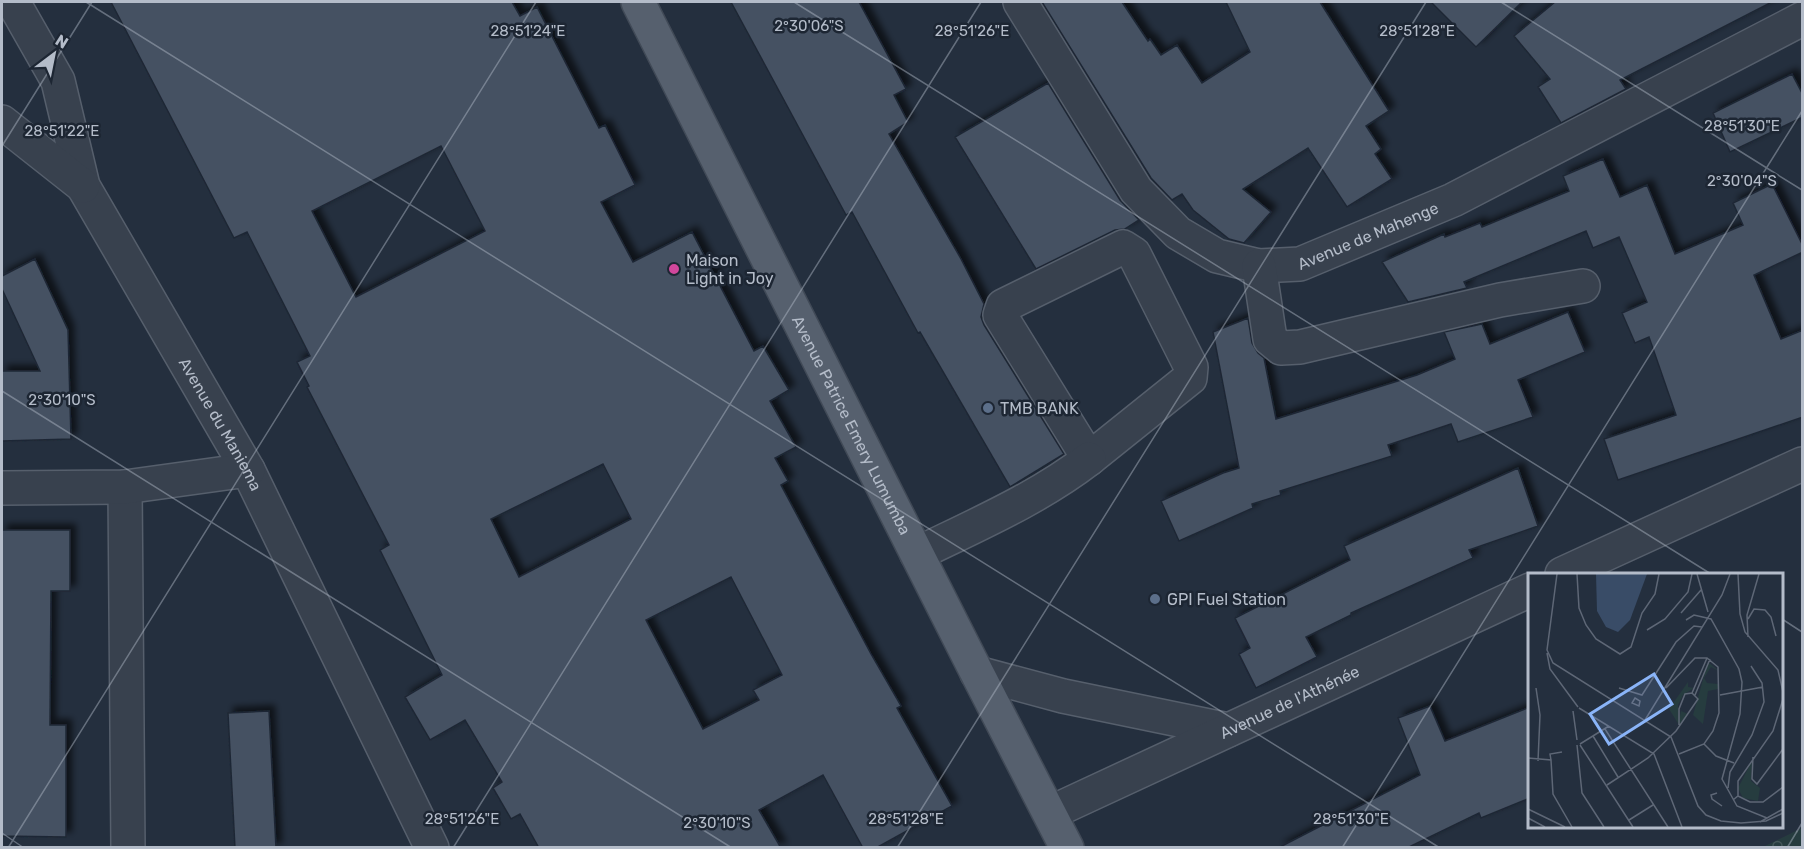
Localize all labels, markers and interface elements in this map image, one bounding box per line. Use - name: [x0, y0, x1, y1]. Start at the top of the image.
- text: 2°30'06"S: [774, 17, 844, 35]
- text: 28°51'24"E: [491, 22, 565, 40]
- text: 28°51'26"E: [935, 22, 1009, 40]
- text: 28°51'28"E: [1379, 22, 1455, 40]
- north arrow: [24, 24, 84, 84]
- text: N: [52, 31, 72, 53]
- text: 28°51'30"E: [1704, 117, 1780, 135]
- text: 28°51'22"E: [25, 122, 99, 140]
- text: 2°30'04"S: [1707, 172, 1777, 190]
- street label: Avenue de Mahenge: [1295, 198, 1441, 274]
- place label: Maison Light in Joy: [686, 251, 774, 288]
- marker: Maison Light in Joy: [667, 262, 681, 276]
- street label: Avenue Patrice Emery Lumumba: [788, 313, 915, 538]
- street label: Avenue du Maniema: [175, 354, 266, 494]
- text: 2°30'10"S: [28, 391, 96, 409]
- place label: TMB BANK: [1000, 399, 1079, 418]
- marker: TMB BANK: [981, 401, 995, 415]
- inset map: [1528, 573, 1783, 828]
- place label: GPI Fuel Station: [1167, 590, 1286, 609]
- marker: GPI Fuel Station: [1148, 592, 1162, 606]
- street label: Avenue de l'Athénée: [1217, 662, 1362, 743]
- text: 28°51'26"E: [425, 810, 499, 828]
- text: 28°51'28"E: [868, 810, 944, 828]
- text: 28°51'30"E: [1313, 810, 1389, 828]
- text: 2°30'10"S: [683, 814, 751, 832]

